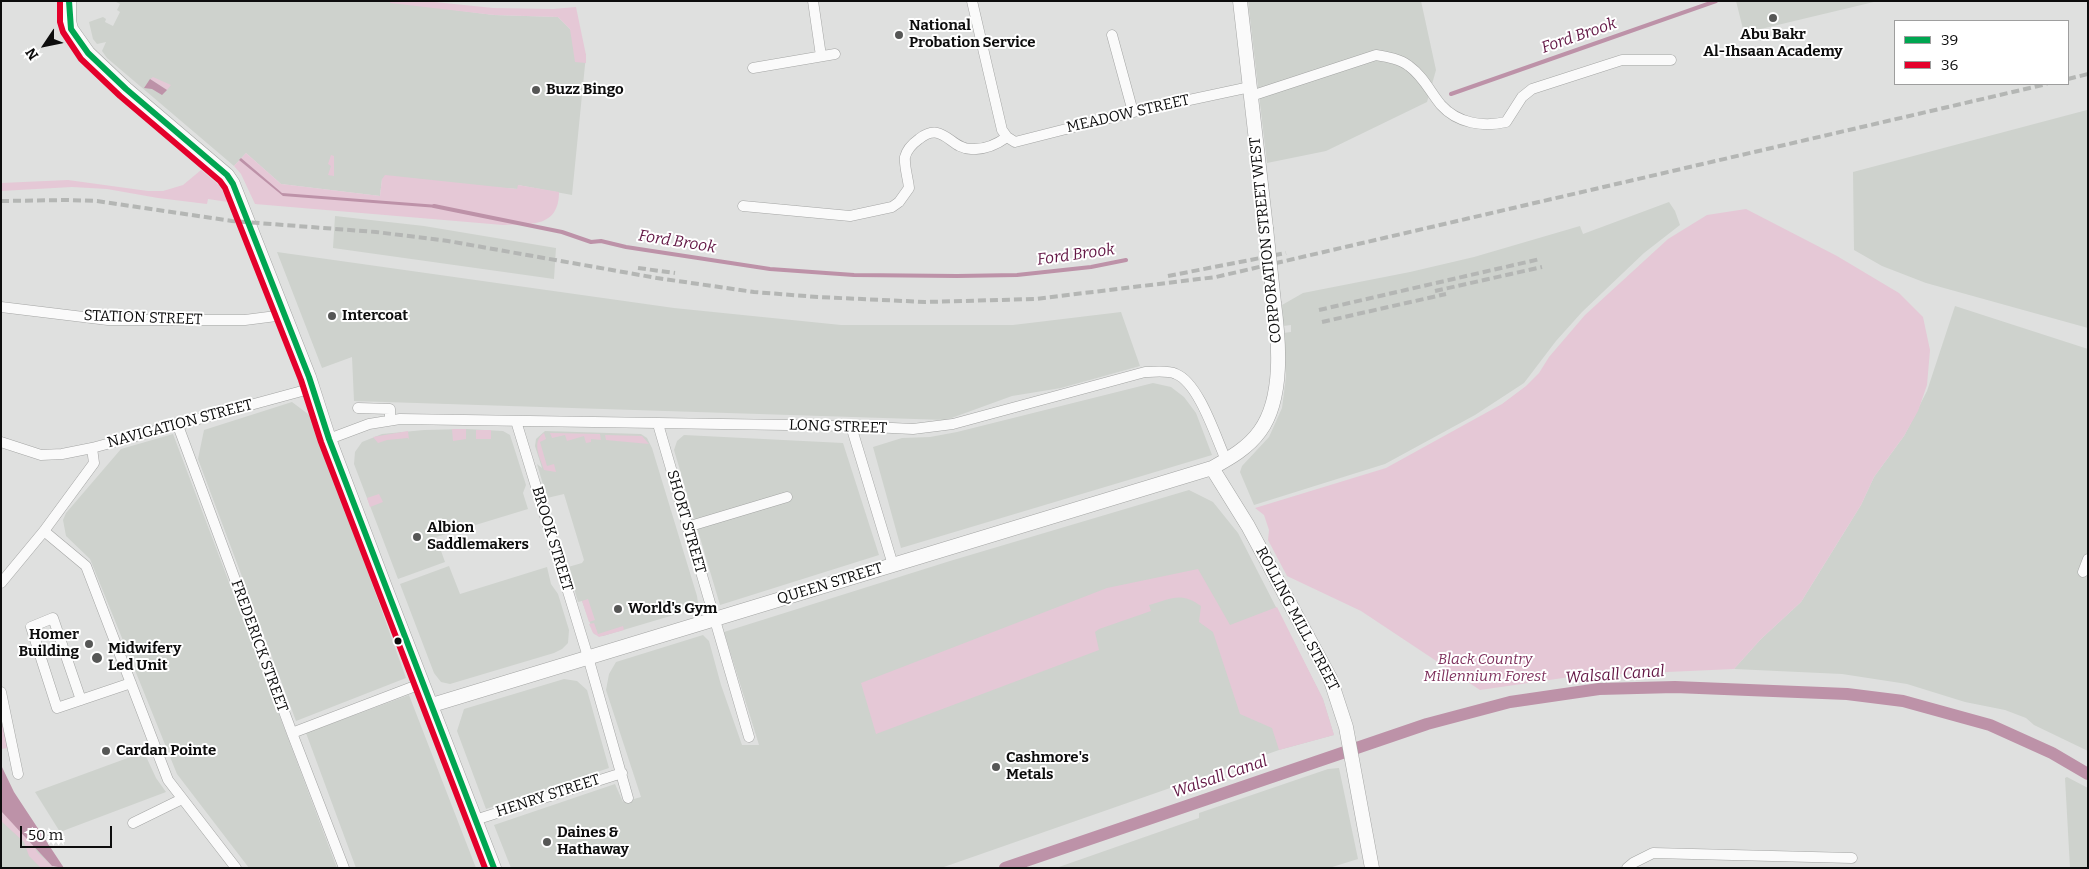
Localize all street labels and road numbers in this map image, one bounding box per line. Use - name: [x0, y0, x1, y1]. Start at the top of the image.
- street label: MEADOW STREET: [1065, 91, 1191, 137]
- street label: CORPORATION STREET WEST: [1246, 136, 1286, 344]
- street label: STATION STREET: [83, 307, 203, 329]
- street label: NAVIGATION STREET: [105, 396, 255, 452]
- street label: LONG STREET: [788, 416, 888, 438]
- street label: SHORT STREET: [663, 468, 709, 576]
- street label: BROOK STREET: [528, 485, 576, 593]
- street label: ROLLING MILL STREET: [1251, 544, 1343, 694]
- street label: QUEEN STREET: [775, 559, 885, 609]
- street label: FREDERICK STREET: [227, 577, 291, 715]
- street label: HENRY STREET: [494, 771, 602, 821]

